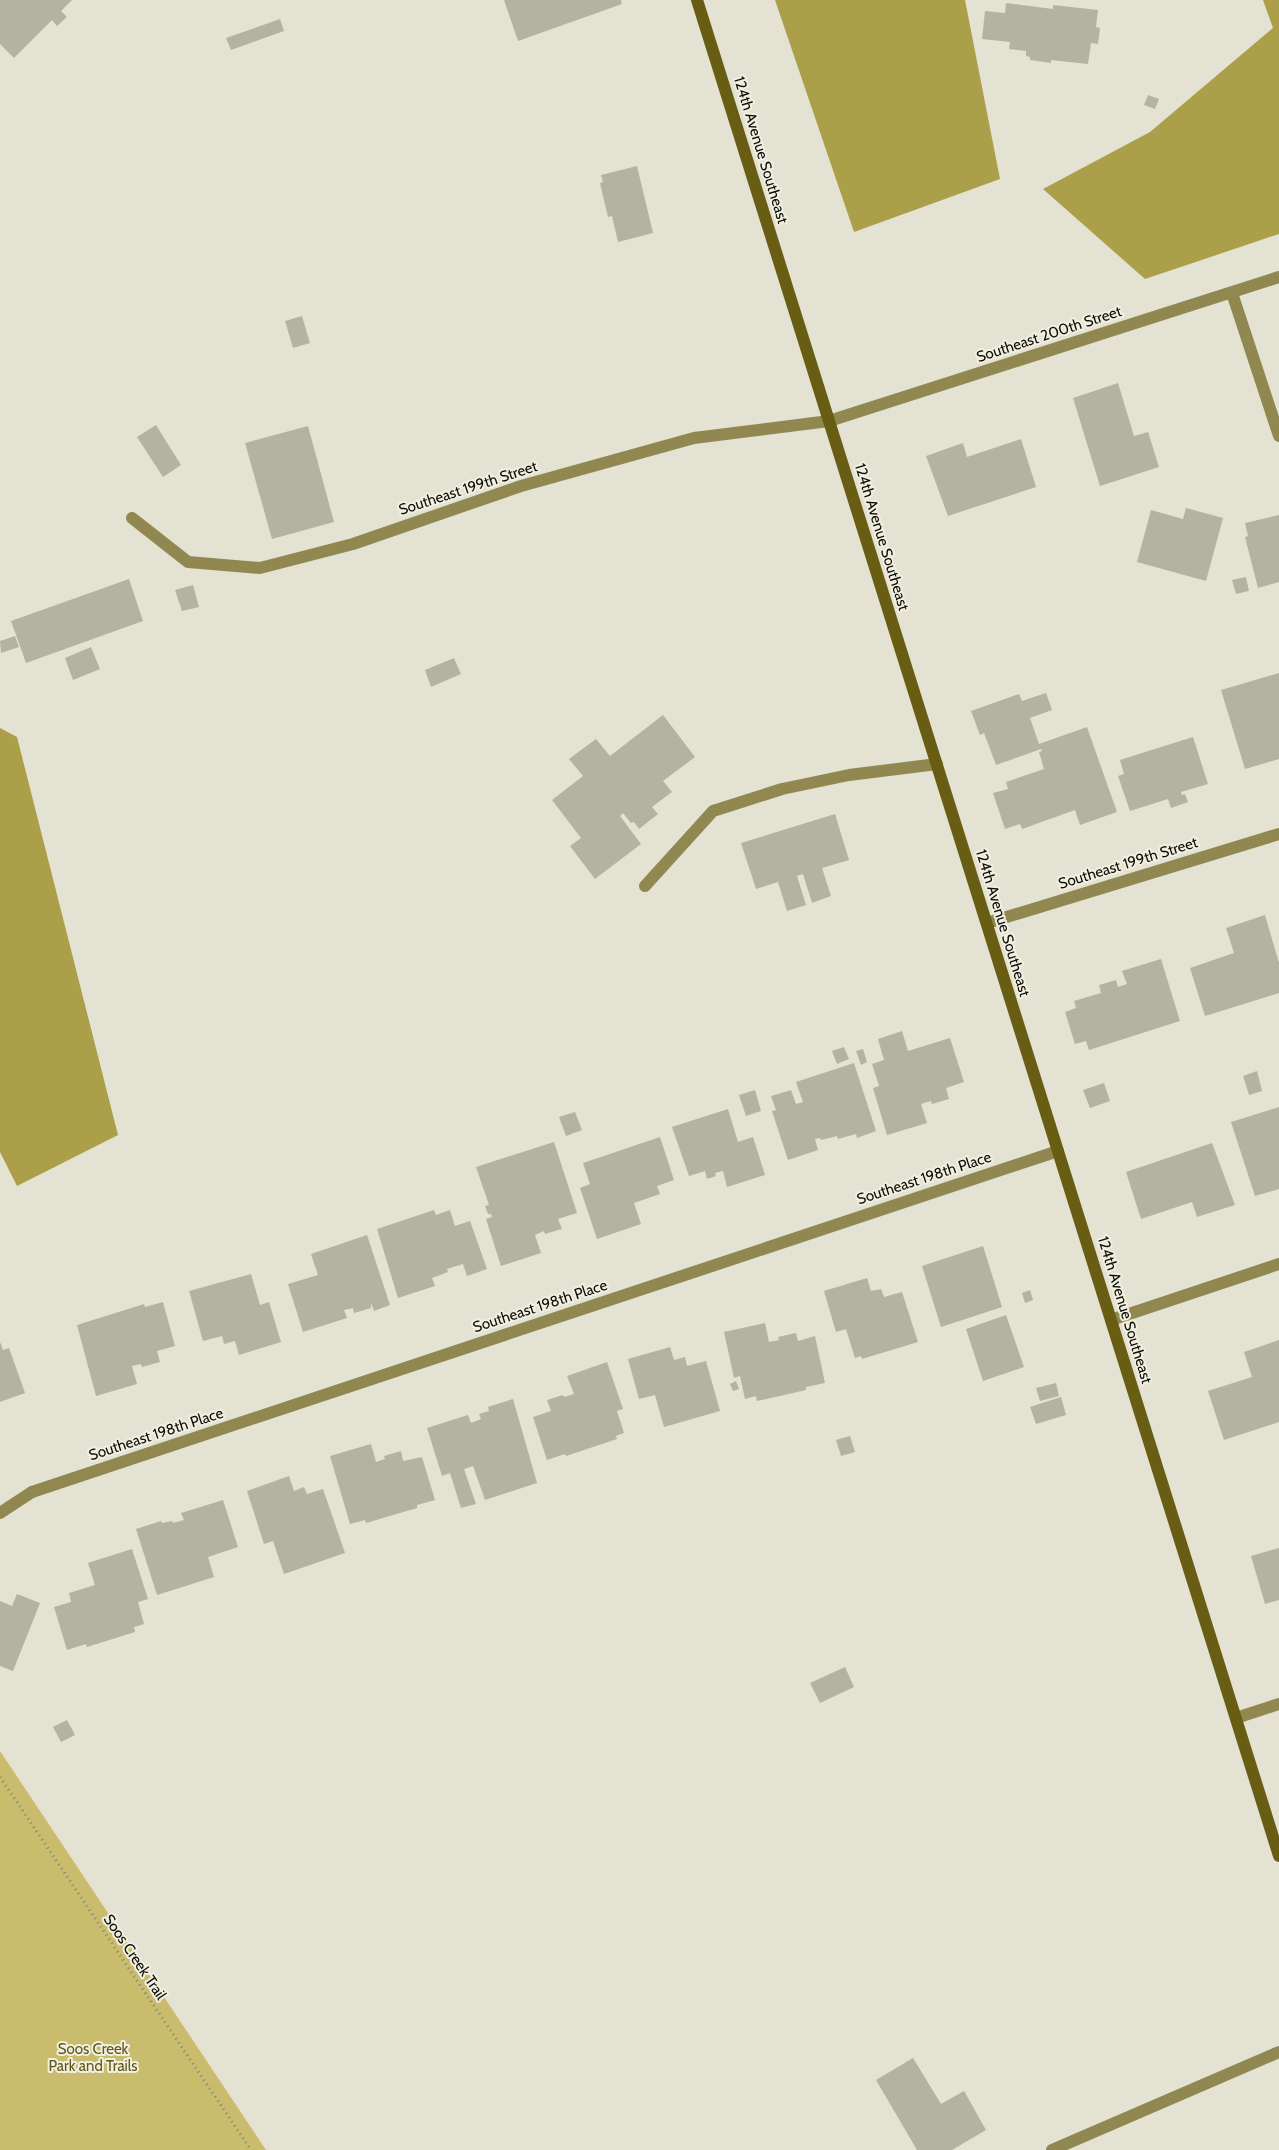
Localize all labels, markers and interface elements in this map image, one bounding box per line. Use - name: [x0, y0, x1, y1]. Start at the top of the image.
- street label: 124th Avenue Southeast: [730, 74, 792, 226]
- street label: Southeast 200th Street: [974, 302, 1124, 366]
- street label: Southeast 199th Street: [396, 457, 540, 519]
- street label: 124th Avenue Southeast: [851, 461, 913, 613]
- street label: Southeast 199th Street: [1056, 833, 1200, 893]
- street label: 124th Avenue Southeast: [972, 847, 1034, 999]
- street label: Southeast 198th Place: [855, 1148, 994, 1208]
- street label: 124th Avenue Southeast: [1094, 1234, 1156, 1386]
- street label: Southeast 198th Place: [471, 1276, 610, 1336]
- street label: Southeast 198th Place: [87, 1404, 226, 1464]
- street label: Soos Creek Trail: [100, 1911, 170, 2004]
- park label: Soos Creek Park and Trails: [48, 2040, 138, 2075]

